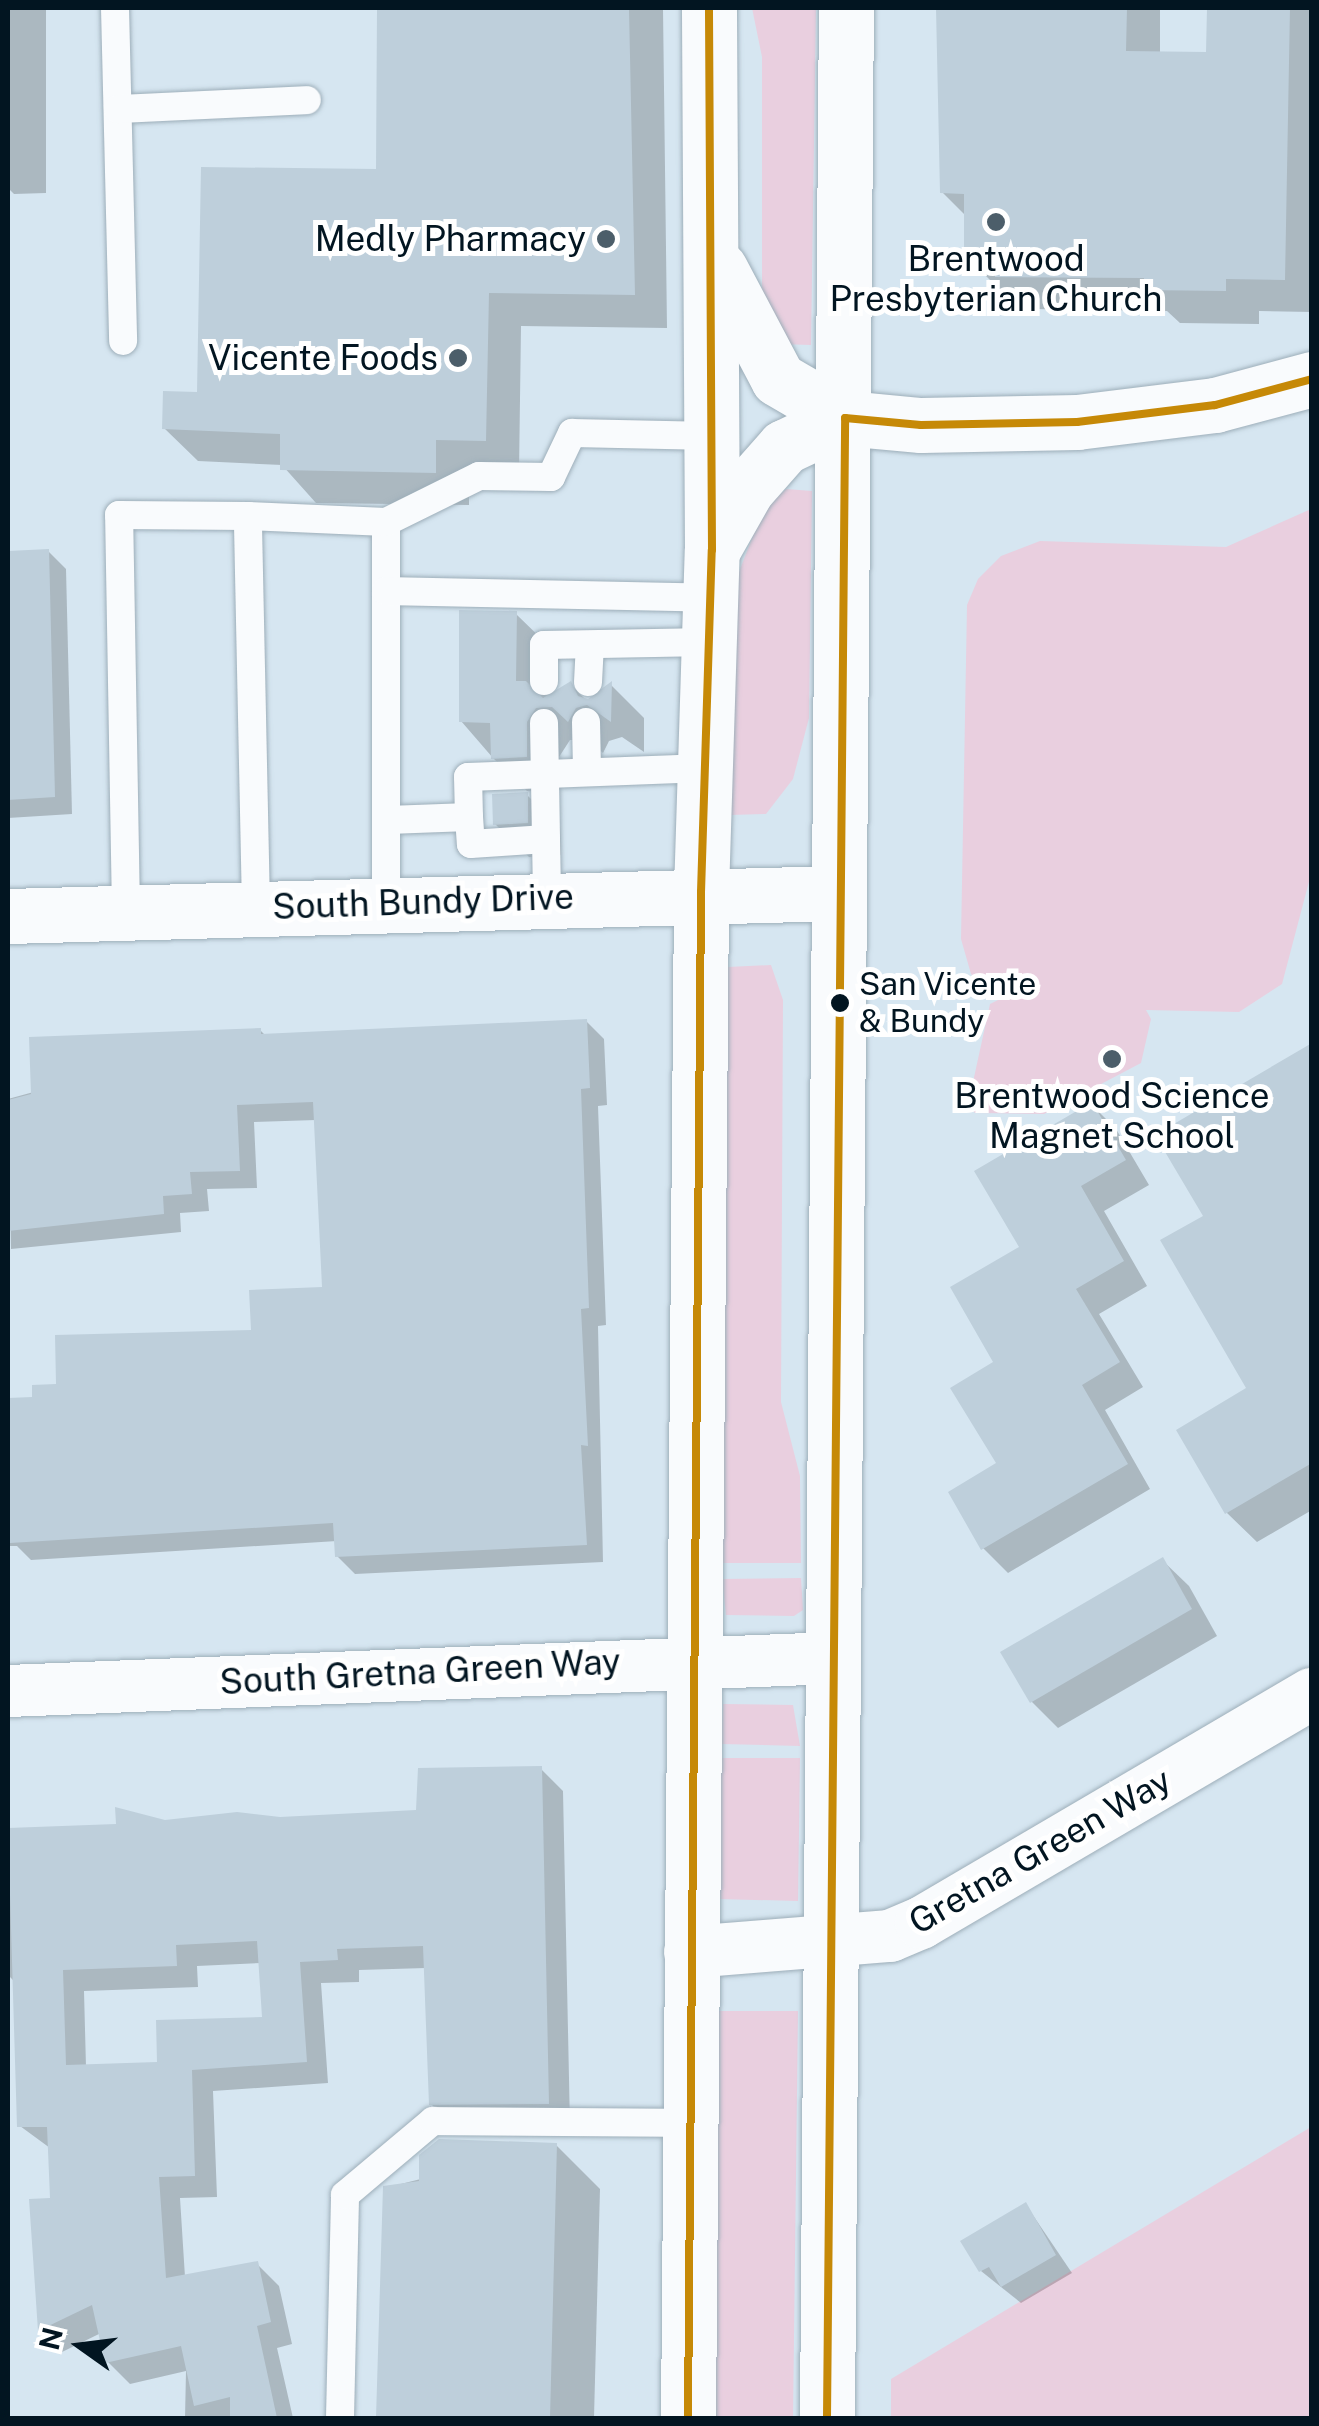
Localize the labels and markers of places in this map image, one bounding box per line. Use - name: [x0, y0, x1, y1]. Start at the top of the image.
- marker: Brentwood Presbyterian Church: [985, 211, 1007, 233]
- place label: Medly Pharmacy: [315, 218, 586, 260]
- marker: Medly Pharmacy: [595, 228, 617, 250]
- place label: Brentwood Presbyterian Church: [829, 238, 1163, 320]
- place label: Vicente Foods: [208, 337, 438, 379]
- marker: Vicente Foods: [447, 347, 469, 369]
- place label: San Vicente & Bundy: [859, 966, 1037, 1041]
- marker: San Vicente & Bundy: [830, 993, 850, 1013]
- marker: Brentwood Science Magnet School: [1101, 1048, 1123, 1070]
- place label: Brentwood Science Magnet School: [954, 1075, 1270, 1157]

